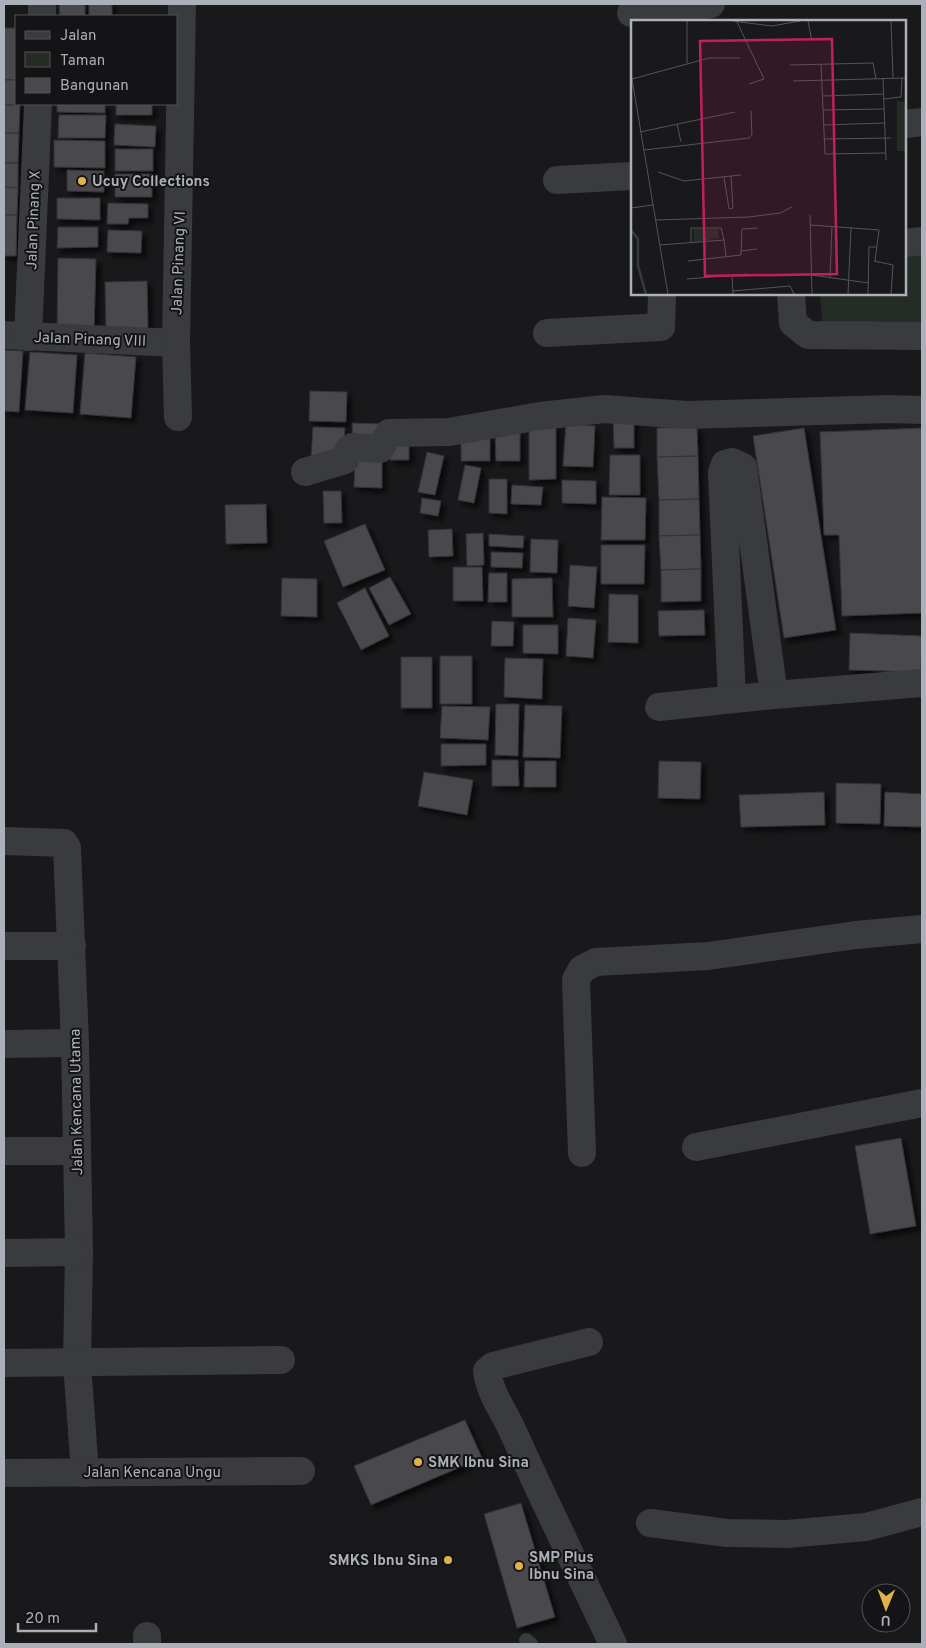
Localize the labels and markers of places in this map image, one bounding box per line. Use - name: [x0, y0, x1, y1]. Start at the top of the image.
- place label: Ucuy Collections: [92, 173, 210, 192]
- marker: Ucuy Collections: [76, 175, 88, 187]
- place label: SMK Ibnu Sina: [428, 1454, 529, 1473]
- marker: SMK Ibnu Sina: [412, 1456, 424, 1468]
- place label: SMP Plus Ibnu Sina: [529, 1549, 594, 1585]
- place label: SMKS Ibnu Sina: [328, 1552, 438, 1571]
- marker: SMKS Ibnu Sina: [442, 1554, 454, 1566]
- marker: SMP Plus Ibnu Sina: [513, 1560, 525, 1572]

